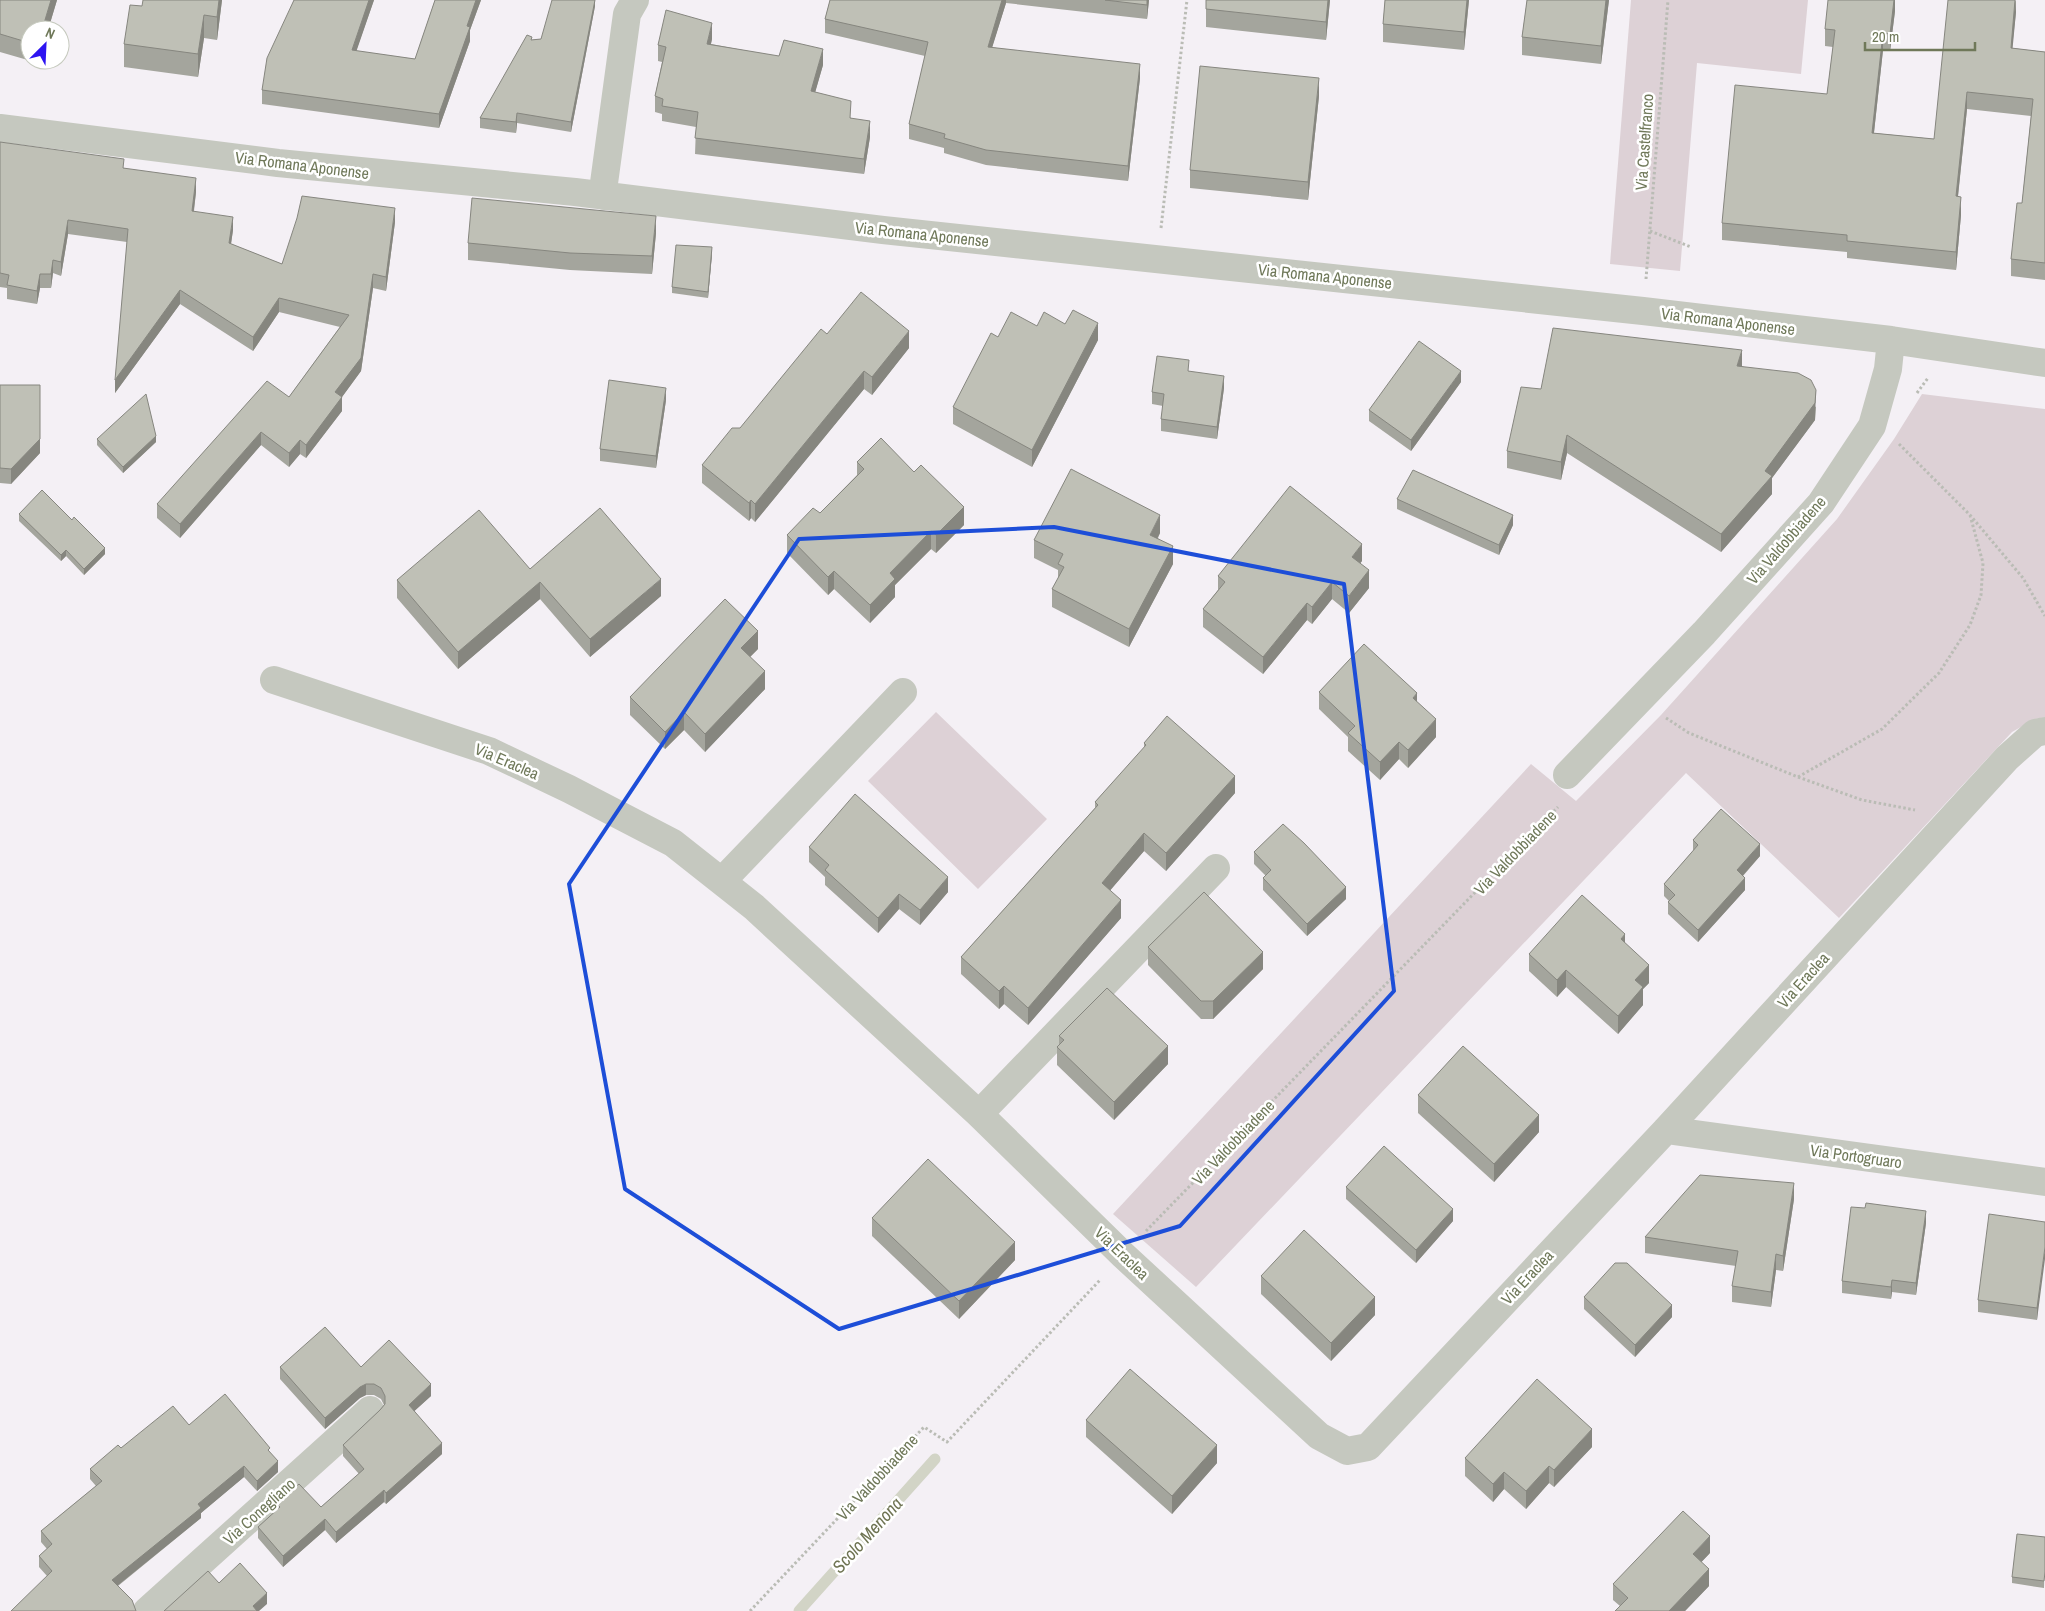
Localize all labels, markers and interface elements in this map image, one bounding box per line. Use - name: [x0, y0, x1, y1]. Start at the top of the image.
- north arrow: [20, 20, 70, 70]
- scale bar: [1865, 20, 1975, 52]
- text: N: [43, 23, 58, 43]
- text: 20 m: [1872, 26, 1899, 47]
- street label: Via Castelfranco: [1630, 93, 1658, 191]
- street label: Via Romana Aponense: [234, 146, 370, 184]
- street label: Via Romana Aponense: [854, 216, 990, 252]
- street label: Via Romana Aponense: [1257, 258, 1393, 294]
- street label: Via Romana Aponense: [1660, 302, 1796, 340]
- street label: Via Valdobbiadene: [1741, 491, 1831, 589]
- street label: Via Eraclea: [472, 738, 543, 785]
- street label: Via Valdobbiadene: [1469, 805, 1561, 899]
- street label: Via Eraclea: [1772, 947, 1834, 1012]
- street label: Via Valdobbiadene: [1187, 1095, 1279, 1189]
- street label: Via Portogruaro: [1809, 1139, 1903, 1173]
- street label: Via Eraclea: [1090, 1222, 1154, 1285]
- street label: Via Eraclea: [1496, 1244, 1559, 1309]
- street label: Via Valdobbiadene: [831, 1429, 923, 1525]
- street label: Via Conegliano: [218, 1473, 300, 1549]
- water label: Scolo Menona: [826, 1492, 908, 1578]

